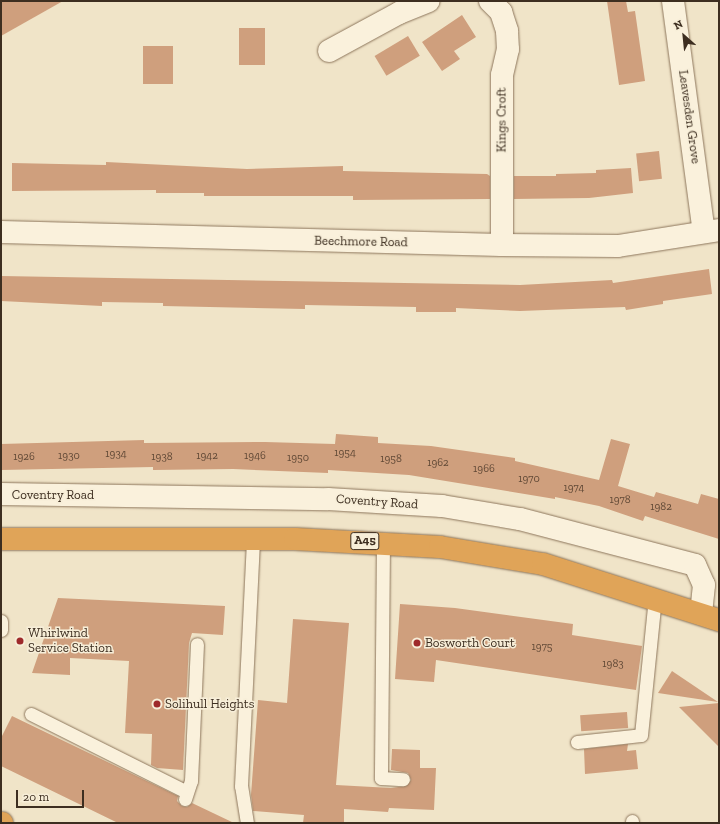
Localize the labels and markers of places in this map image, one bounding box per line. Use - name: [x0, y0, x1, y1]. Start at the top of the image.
- place label: Whirlwind Service Station: [28, 626, 112, 657]
- place label: Bosworth Court: [425, 635, 515, 651]
- marker: Whirlwind Service Station: [15, 636, 25, 646]
- marker: Bosworth Court: [412, 638, 422, 648]
- place label: Solihull Heights: [165, 696, 254, 712]
- marker: Solihull Heights: [152, 699, 162, 709]

